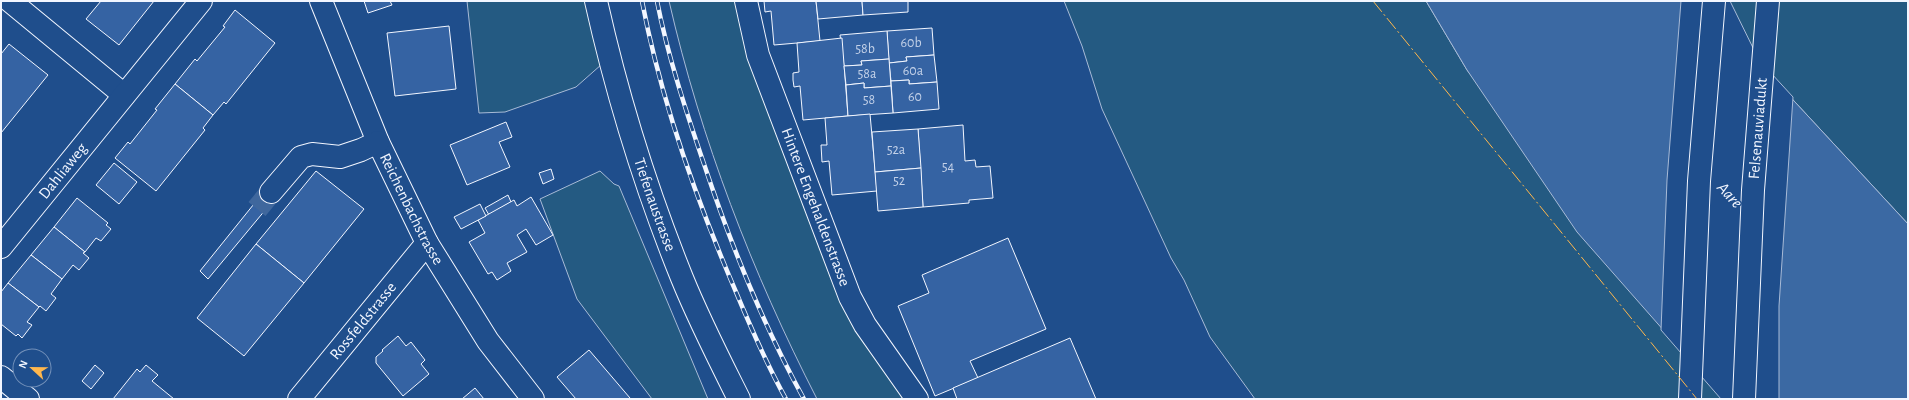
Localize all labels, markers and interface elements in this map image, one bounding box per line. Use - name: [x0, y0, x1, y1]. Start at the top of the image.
- house number: 60b: [900, 36, 922, 50]
- house number: 58b: [855, 42, 875, 56]
- house number: 60a: [903, 64, 924, 78]
- house number: 58a: [858, 67, 877, 81]
- street label: Felsenauviadukt: [1746, 77, 1770, 180]
- house number: 60: [908, 90, 922, 104]
- house number: 58: [863, 93, 875, 107]
- street label: Hintere Engehaldenstrasse: [778, 126, 853, 288]
- street label: Dahliaweg: [36, 140, 90, 202]
- house number: 52a: [887, 143, 906, 157]
- street label: Reichenbachstrasse: [377, 151, 446, 268]
- street label: Tiefenaustrasse: [631, 156, 679, 253]
- house number: 54: [942, 160, 955, 174]
- house number: 52: [893, 174, 905, 188]
- water label: Aare: [1713, 178, 1746, 211]
- street label: Rossfeldstrasse: [327, 279, 399, 363]
- north arrow: [12, 348, 52, 388]
- text: N: [17, 359, 30, 370]

